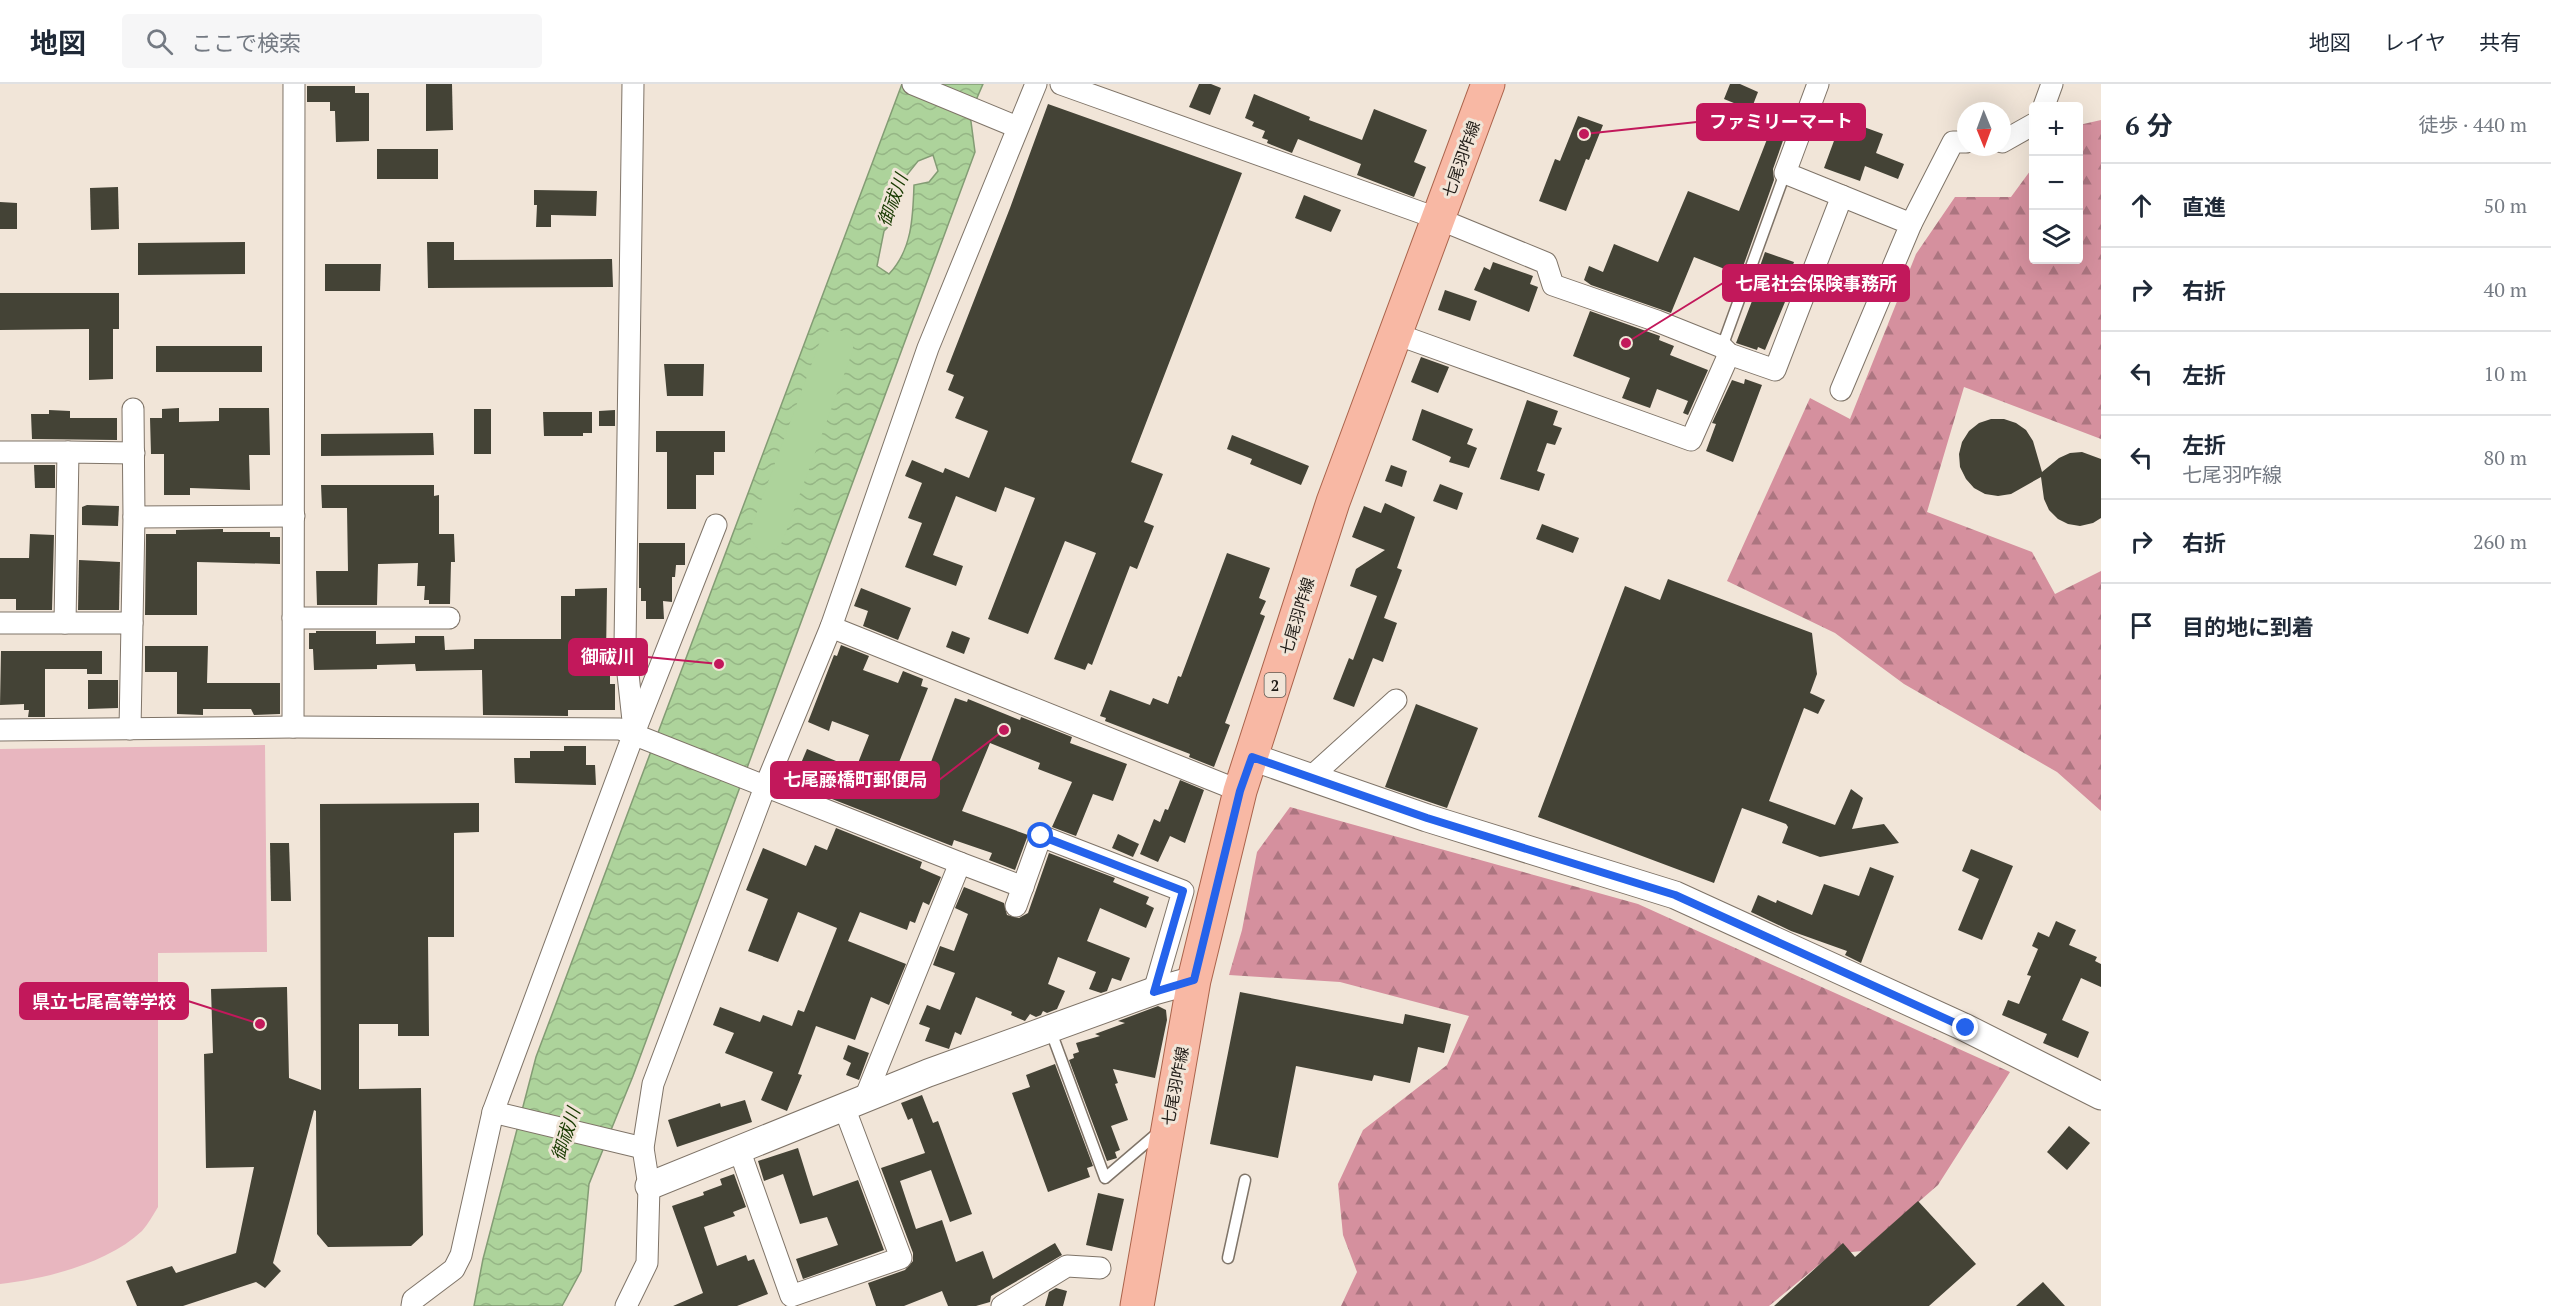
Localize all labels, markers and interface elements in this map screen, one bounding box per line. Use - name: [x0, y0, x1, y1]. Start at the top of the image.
- search box: [122, 14, 542, 68]
- text: 地図: [30, 24, 86, 61]
- icon: search: [143, 25, 176, 58]
- text: ここで検索: [191, 28, 301, 57]
- text: 地図: [2309, 28, 2351, 56]
- text: レイヤ: [2384, 28, 2446, 56]
- text: 共有: [2479, 28, 2521, 56]
- north arrow: [1957, 102, 2011, 156]
- map controls: [2029, 102, 2083, 264]
- button: +: [2029, 102, 2083, 156]
- callout: ファミリーマート: [1697, 104, 1865, 140]
- text: 6 分: [2125, 108, 2173, 142]
- text: ファミリーマート: [1709, 109, 1853, 133]
- text: 徒歩 · 440 m: [2418, 111, 2527, 138]
- street label: 七尾羽咋線: [1437, 118, 1485, 200]
- button: −: [2029, 156, 2083, 210]
- water label: 御祓川: [871, 169, 913, 229]
- icon: ahead: [2125, 189, 2158, 222]
- text: 直進: [2182, 192, 2226, 221]
- text: 50 m: [2484, 192, 2527, 219]
- button: layers: [2029, 210, 2083, 264]
- callout: 七尾社会保険事務所: [1723, 265, 1909, 301]
- text: 七尾社会保険事務所: [1735, 271, 1897, 295]
- icon: right: [2125, 273, 2158, 306]
- text: 右折: [2182, 276, 2226, 305]
- text: 40 m: [2484, 276, 2527, 303]
- icon: left: [2125, 357, 2158, 390]
- text: 左折: [2182, 360, 2226, 389]
- text: 10 m: [2484, 360, 2527, 387]
- text: 左折: [2182, 430, 2226, 459]
- icon: left: [2125, 441, 2158, 474]
- text: 80 m: [2484, 444, 2527, 471]
- text: 七尾羽咋線: [2182, 461, 2282, 488]
- icon: right: [2125, 525, 2158, 558]
- text: 右折: [2182, 528, 2226, 557]
- text: 260 m: [2473, 528, 2527, 555]
- street label: 七尾羽咋線: [1275, 575, 1319, 657]
- icon: arrive: [2125, 609, 2158, 642]
- text: 目的地に到着: [2182, 612, 2314, 641]
- callout: 御祓川: [569, 639, 647, 675]
- text: 御祓川: [580, 644, 635, 668]
- road number: 2: [1264, 673, 1286, 697]
- callout: 七尾藤橋町郵便局: [771, 762, 939, 798]
- text: 七尾藤橋町郵便局: [783, 767, 927, 791]
- route start: [1027, 822, 1053, 848]
- callout: 県立七尾高等学校: [20, 983, 188, 1019]
- text: 県立七尾高等学校: [32, 989, 176, 1013]
- route end: [1952, 1014, 1978, 1040]
- street label: 七尾羽咋線: [1157, 1045, 1193, 1127]
- water label: 御祓川: [545, 1103, 585, 1163]

